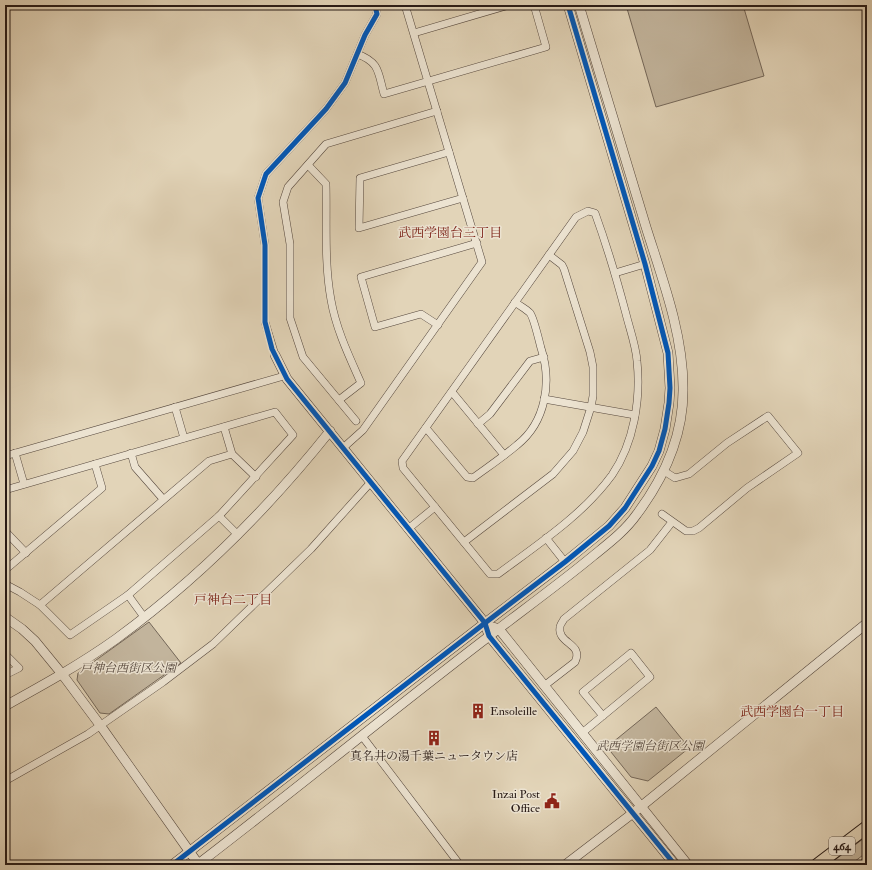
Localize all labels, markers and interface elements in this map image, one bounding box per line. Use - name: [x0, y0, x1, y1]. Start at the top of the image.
- district label: 武西学園台三丁目: [398, 225, 502, 241]
- district label: 戸神台二丁目: [194, 592, 272, 608]
- park label: 戸神台西街区公園: [80, 661, 178, 676]
- building icon: Ensoleille: [469, 702, 487, 720]
- place label: Ensoleille: [490, 704, 537, 719]
- district label: 武西学園台一丁目: [740, 704, 844, 720]
- building icon: 真名井の湯千葉ニュータウン店: [425, 729, 443, 747]
- park label: 武西学園台街区公園: [596, 739, 706, 754]
- place label: 真名井の湯千葉ニュータウン店: [350, 749, 518, 764]
- place label: Inzai Post Office: [492, 787, 540, 816]
- public building icon: Inzai Post Office: [543, 792, 561, 810]
- road number: 464: [829, 837, 855, 855]

